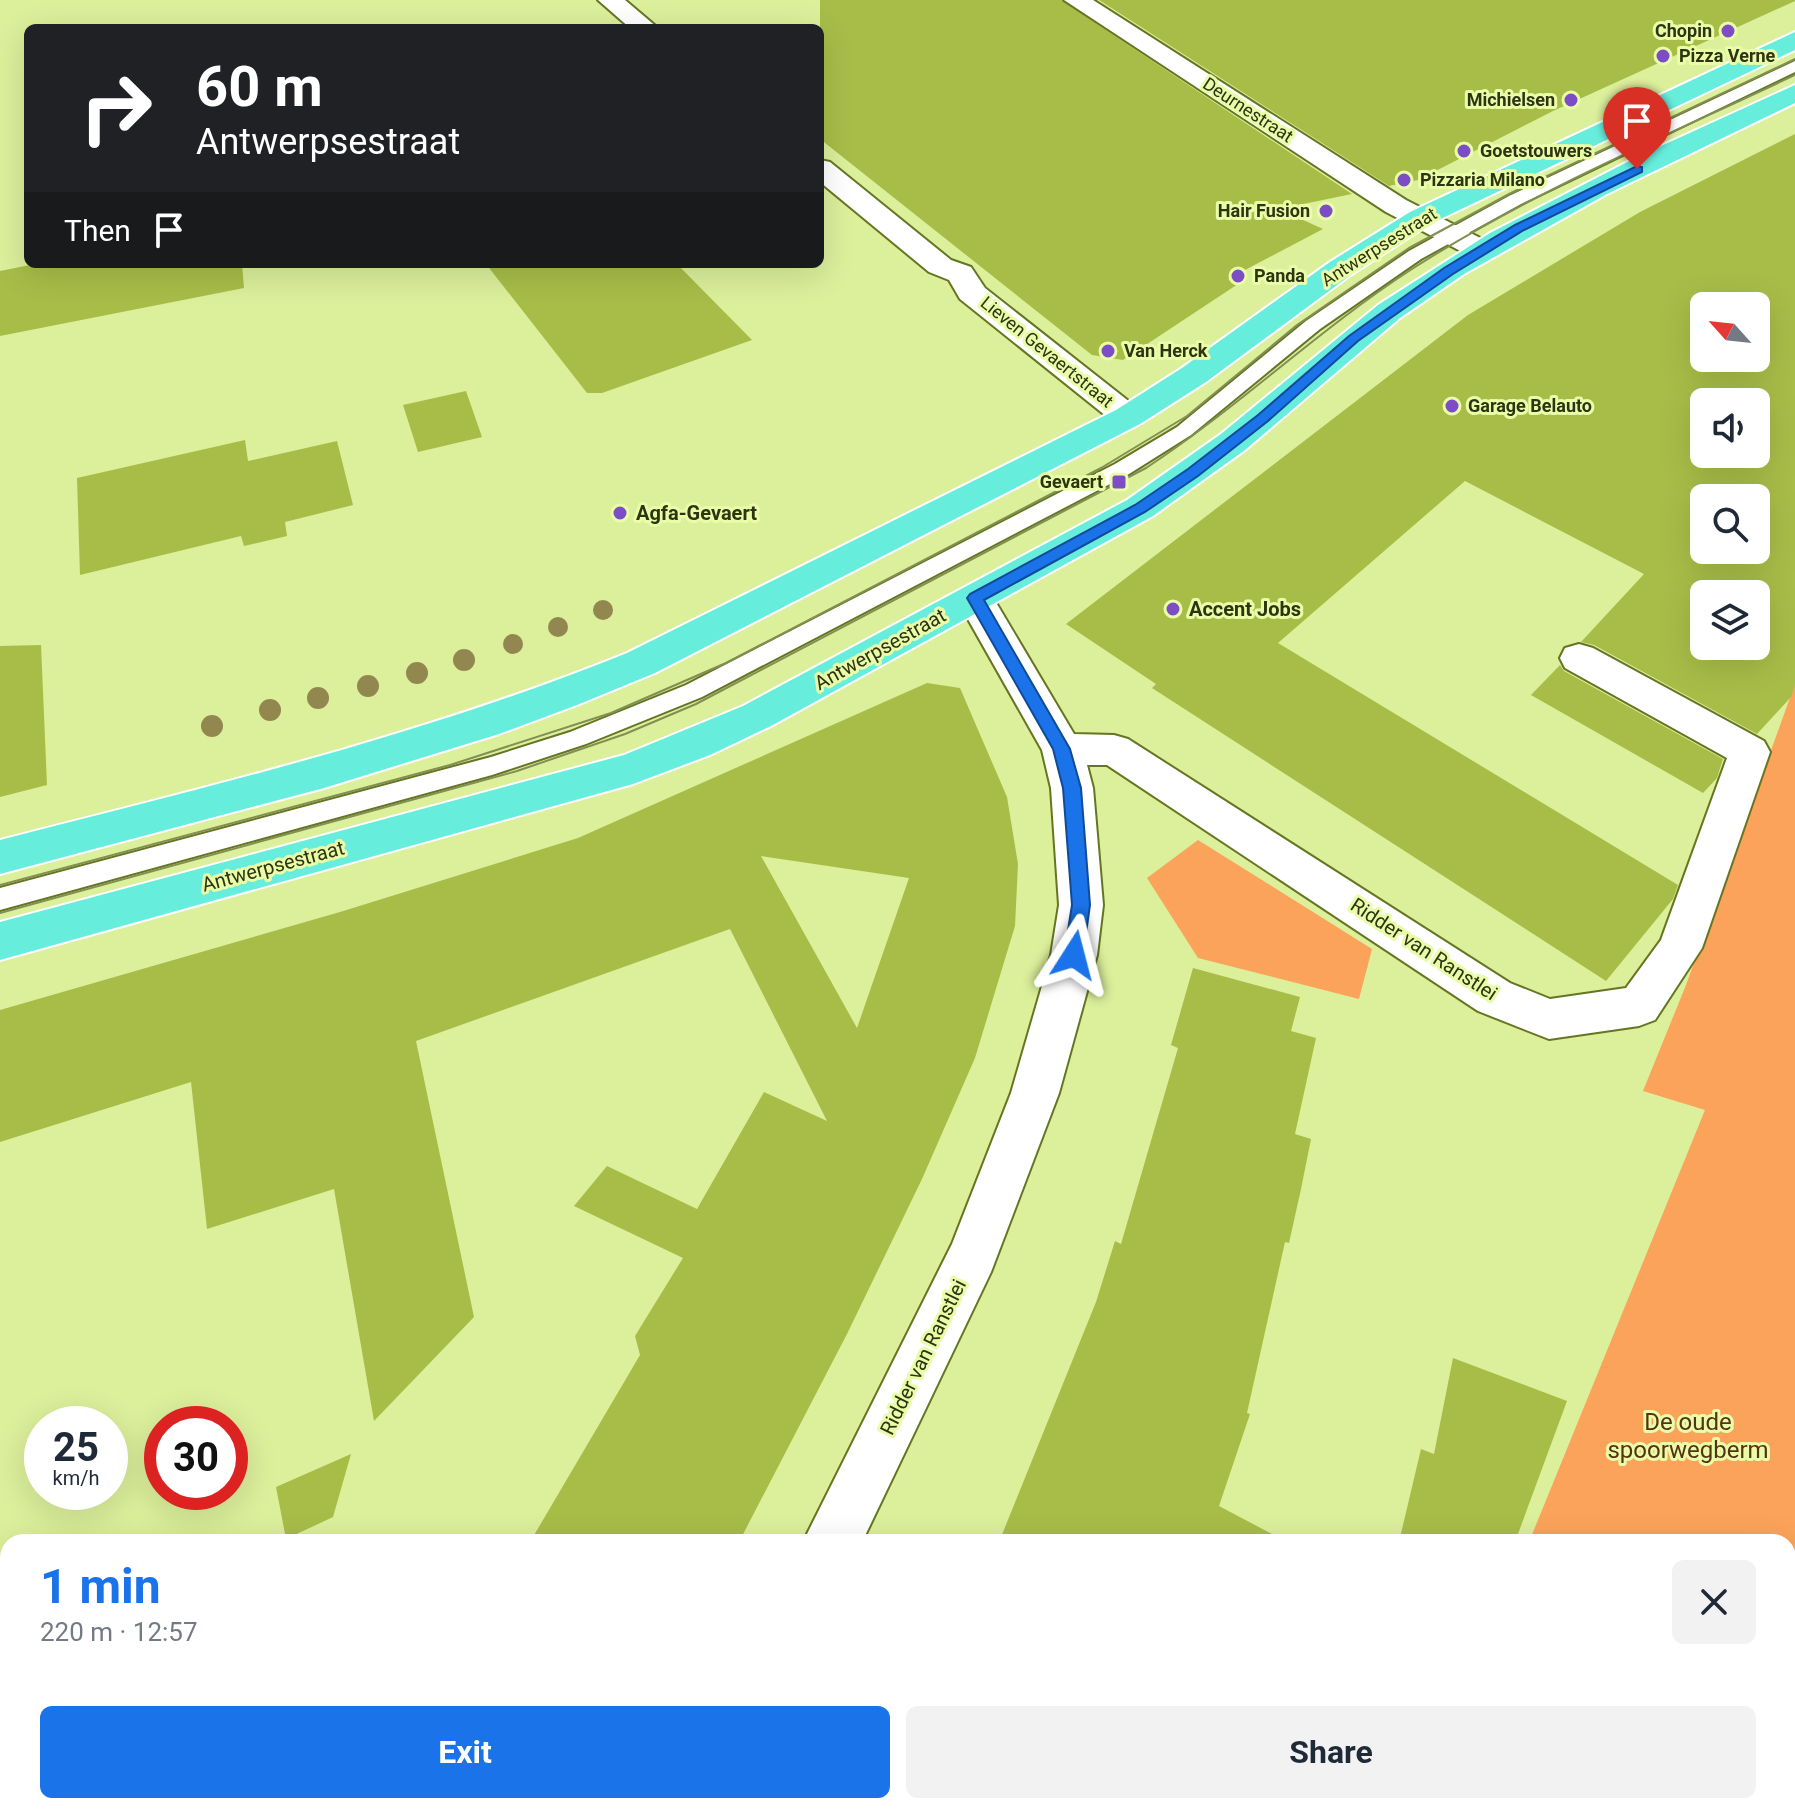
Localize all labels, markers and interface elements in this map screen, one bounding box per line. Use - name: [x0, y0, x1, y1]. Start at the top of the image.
- place label: Chopin: [1655, 20, 1712, 41]
- marker: Chopin: [1719, 22, 1737, 40]
- place label: Pizza Verne: [1679, 45, 1776, 66]
- marker: Pizza Verne: [1654, 47, 1672, 65]
- text: 60 m: [196, 54, 323, 120]
- icon: right: [64, 56, 168, 160]
- street label: Deurnestraat: [1199, 73, 1297, 147]
- pin: [1603, 87, 1671, 169]
- place label: Michielsen: [1467, 89, 1555, 110]
- marker: Michielsen: [1562, 91, 1580, 109]
- icon: arrive: [1615, 99, 1659, 143]
- text: Antwerpsestraat: [196, 121, 460, 163]
- place label: Goetstouwers: [1480, 140, 1592, 161]
- marker: Goetstouwers: [1455, 142, 1473, 160]
- place label: Pizzaria Milano: [1420, 169, 1545, 190]
- marker: Pizzaria Milano: [1395, 171, 1413, 189]
- place label: Hair Fusion: [1218, 200, 1310, 221]
- marker: Hair Fusion: [1317, 202, 1335, 220]
- street label: Antwerpsestraat: [1317, 203, 1440, 290]
- icon: arrive: [147, 208, 191, 252]
- text: Then: [64, 213, 131, 248]
- place label: Panda: [1254, 265, 1305, 286]
- marker: Panda: [1229, 267, 1247, 285]
- street label: Lieven Gevaertstraat: [977, 292, 1118, 412]
- north arrow: [1690, 292, 1770, 372]
- map controls: [1690, 292, 1770, 660]
- place label: Van Herck: [1124, 340, 1208, 361]
- marker: Van Herck: [1099, 342, 1117, 360]
- button: sound: [1690, 388, 1770, 468]
- place label: Garage Belauto: [1468, 395, 1592, 416]
- marker: Garage Belauto: [1443, 397, 1461, 415]
- place label: Gevaert: [1040, 471, 1103, 492]
- marker: Gevaert: [1110, 473, 1128, 491]
- button: search: [1690, 484, 1770, 564]
- place label: Agfa-Gevaert: [636, 501, 757, 525]
- marker: Agfa-Gevaert: [611, 504, 629, 522]
- button: layers: [1690, 580, 1770, 660]
- place label: Accent Jobs: [1189, 597, 1301, 621]
- marker: Accent Jobs: [1164, 600, 1182, 618]
- street label: Antwerpsestraat: [810, 603, 950, 695]
- street label: Antwerpsestraat: [199, 835, 347, 897]
- street label: Ridder van Ranstlei: [1346, 893, 1502, 1005]
- position arrow: [1032, 913, 1116, 997]
- street label: Ridder van Ranstlei: [875, 1275, 971, 1439]
- speed limit sign: 30: [144, 1406, 248, 1510]
- park label: De oude spoorwegberm: [1607, 1408, 1769, 1464]
- text: 25: [53, 1424, 99, 1471]
- text: km/h: [53, 1466, 99, 1490]
- text: 1 min: [40, 1558, 161, 1615]
- button: close: [1672, 1560, 1756, 1644]
- text: 220 m · 12:57: [40, 1617, 198, 1647]
- button: Exit: [40, 1706, 890, 1798]
- button: Share: [906, 1706, 1756, 1798]

